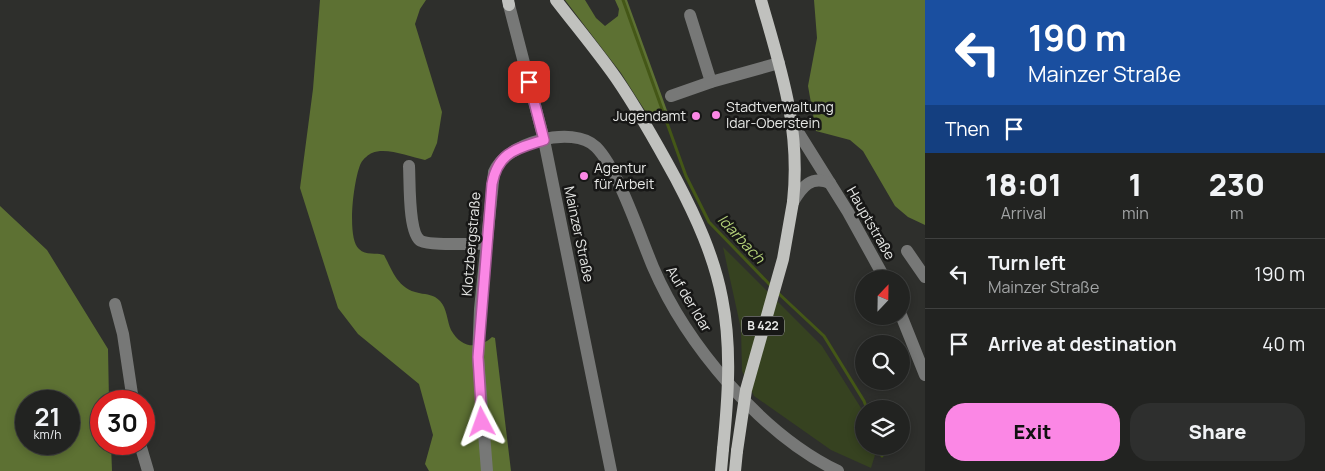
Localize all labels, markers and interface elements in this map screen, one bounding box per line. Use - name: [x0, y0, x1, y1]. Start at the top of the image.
- text: 190 m: [1028, 14, 1127, 62]
- icon: left: [945, 20, 1010, 85]
- text: Mainzer Straße: [1028, 59, 1181, 89]
- pin: [508, 61, 550, 103]
- icon: arrive: [515, 68, 543, 96]
- place label: Stadtverwaltung Idar-Oberstein: [726, 97, 834, 132]
- place label: Jugendamt: [613, 106, 686, 125]
- marker: Stadtverwaltung Idar-Oberstein: [710, 109, 722, 121]
- marker: Jugendamt: [690, 110, 702, 122]
- icon: arrive: [1000, 115, 1028, 143]
- text: Then: [945, 116, 990, 142]
- place label: Agentur für Arbeit: [594, 158, 655, 193]
- text: 18:01: [985, 164, 1062, 205]
- text: 1: [1129, 164, 1142, 205]
- text: 230: [1209, 164, 1265, 205]
- marker: Agentur für Arbeit: [578, 170, 590, 182]
- street label: Hauptstraße: [843, 183, 900, 263]
- street label: Mainzer Straße: [560, 184, 599, 283]
- street label: Klotzbergstraße: [456, 191, 485, 297]
- text: Arrival: [1001, 202, 1046, 224]
- text: min: [1122, 202, 1149, 224]
- text: m: [1230, 202, 1244, 224]
- water label: Idarbach: [713, 209, 770, 269]
- text: Turn left: [988, 250, 1066, 276]
- icon: left: [945, 260, 973, 288]
- text: 190 m: [1254, 261, 1305, 287]
- street label: Auf der Idar: [662, 262, 717, 335]
- north arrow: [855, 270, 910, 325]
- map controls: [855, 270, 910, 455]
- text: Mainzer Straße: [988, 276, 1099, 298]
- road number: B 422: [742, 316, 784, 336]
- icon: arrive: [945, 330, 973, 358]
- text: Arrive at destination: [988, 331, 1177, 357]
- text: 40 m: [1262, 331, 1305, 357]
- button: search: [855, 335, 910, 390]
- speed limit sign: 30: [90, 390, 155, 455]
- position arrow: [455, 395, 507, 447]
- text: 21: [35, 399, 60, 434]
- button: layers: [855, 400, 910, 455]
- button: Exit: [945, 403, 1120, 461]
- button: Share: [1130, 403, 1305, 461]
- text: km/h: [34, 426, 61, 443]

